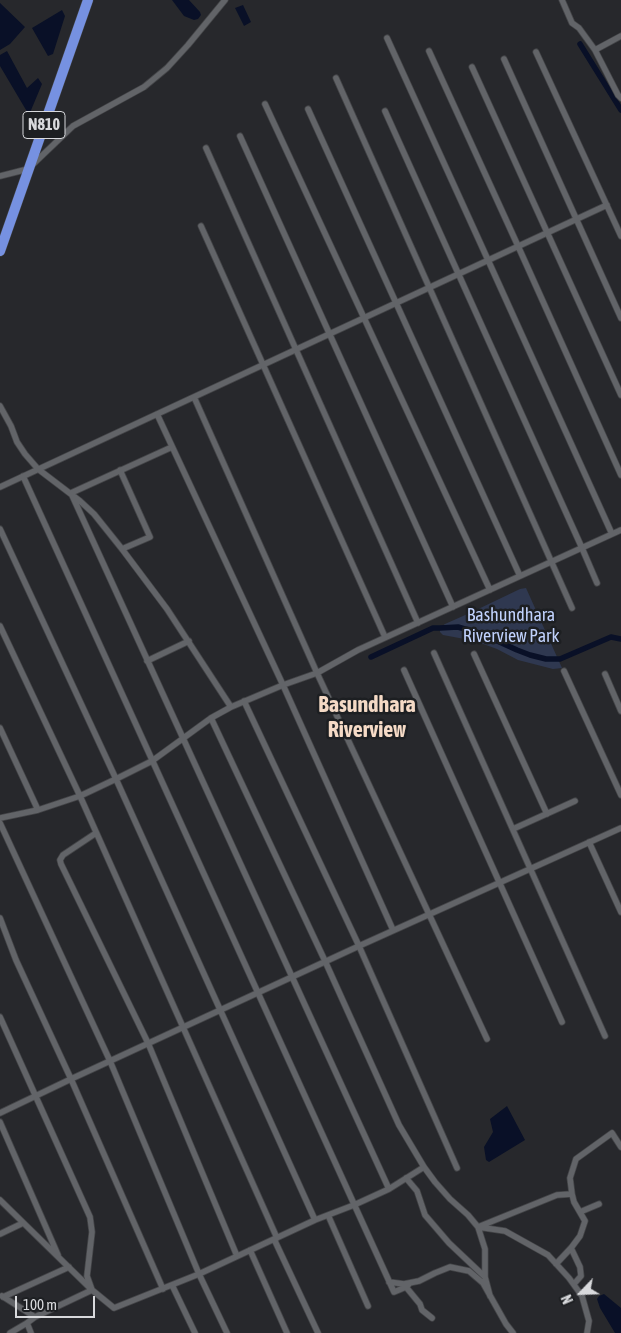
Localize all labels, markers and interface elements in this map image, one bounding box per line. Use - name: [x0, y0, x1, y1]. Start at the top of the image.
- road number: N810: [23, 112, 65, 138]
- park label: Bashundhara Riverview Park: [463, 604, 559, 646]
- district label: Basundhara Riverview: [318, 692, 416, 744]
- north arrow: [556, 1268, 606, 1318]
- scale bar: [18, 1286, 98, 1318]
- text: N: [558, 1292, 576, 1306]
- text: 100 m: [23, 1296, 57, 1313]

